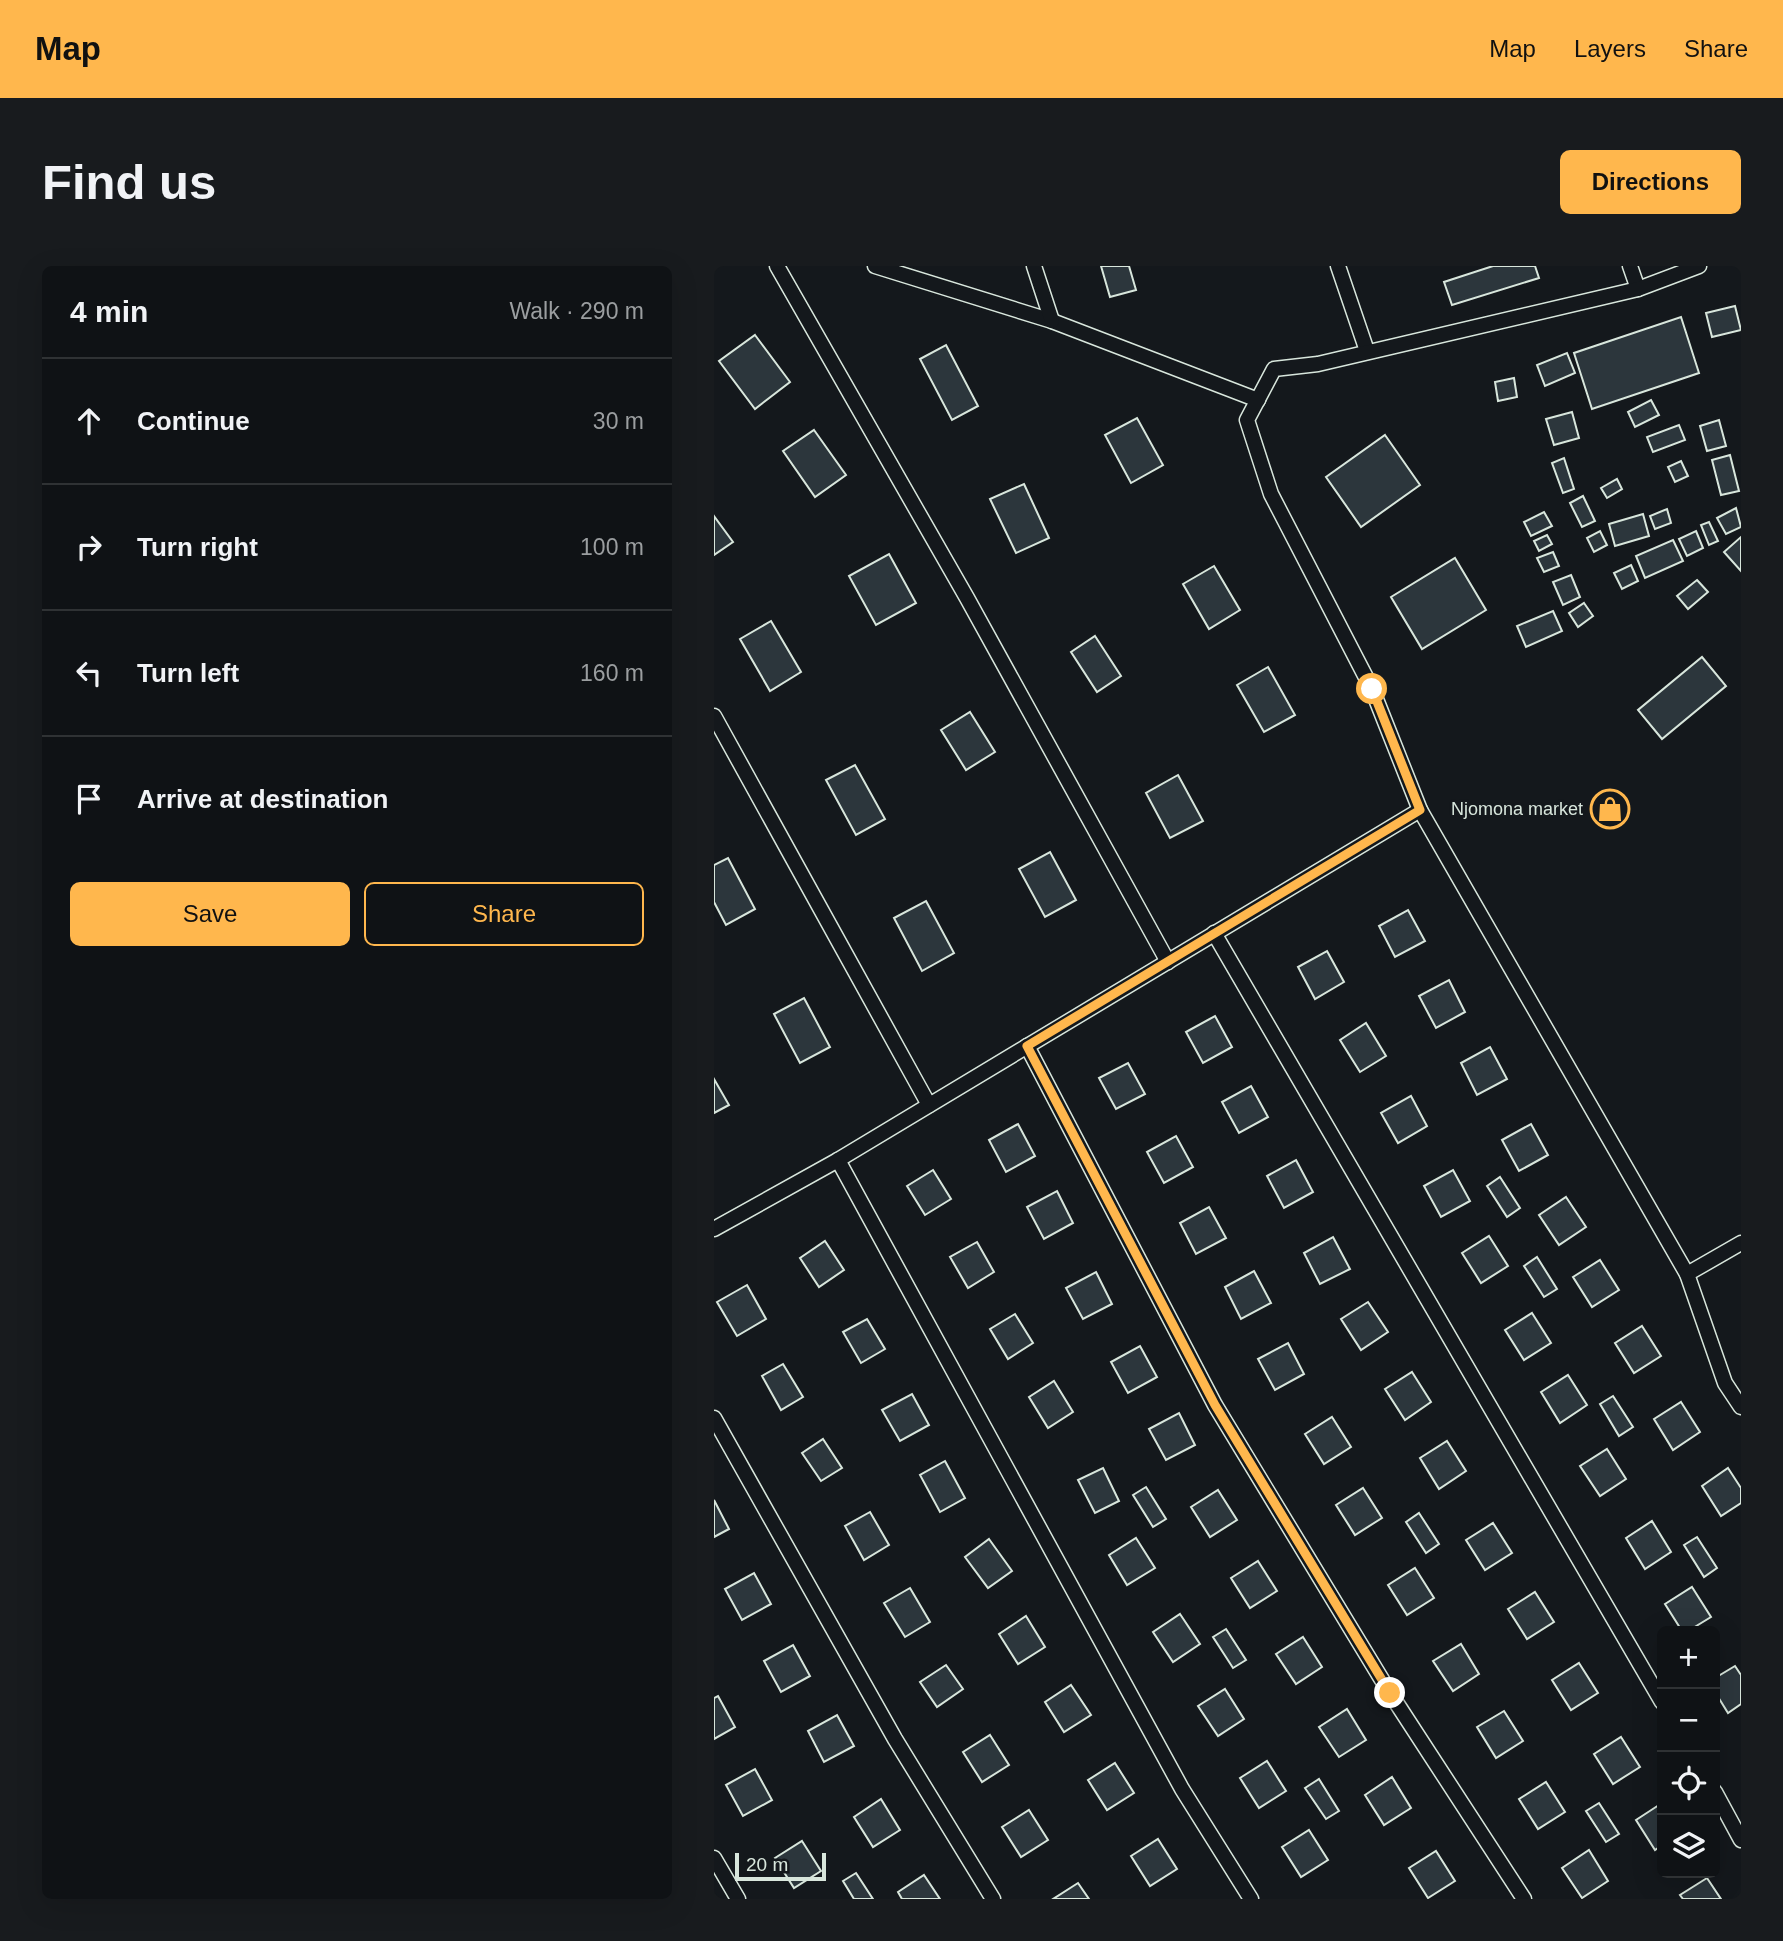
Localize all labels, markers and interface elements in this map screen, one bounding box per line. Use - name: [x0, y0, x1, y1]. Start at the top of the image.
- text: Map: [35, 30, 101, 67]
- text: Map: [1489, 35, 1536, 62]
- text: Layers: [1574, 35, 1646, 62]
- text: Share: [1684, 35, 1748, 62]
- button: Directions: [1560, 150, 1741, 214]
- text: Find us: [42, 155, 216, 209]
- text: 4 min: [70, 295, 148, 328]
- text: Walk · 290 m: [509, 298, 644, 324]
- icon: ahead: [70, 402, 108, 440]
- text: Continue: [137, 406, 250, 436]
- text: 30 m: [593, 408, 644, 434]
- icon: right: [70, 528, 108, 566]
- text: Turn right: [137, 532, 258, 562]
- text: 100 m: [580, 534, 644, 560]
- icon: left: [70, 654, 108, 692]
- text: Turn left: [137, 658, 239, 688]
- text: 160 m: [580, 660, 644, 686]
- route start: [1356, 673, 1387, 704]
- icon: arrive: [70, 780, 108, 818]
- text: Arrive at destination: [137, 784, 388, 814]
- shop icon: Njomona market: [1589, 788, 1631, 830]
- place label: Njomona market: [1451, 799, 1583, 819]
- button: Save: [70, 882, 350, 946]
- button: Share: [364, 882, 644, 946]
- map controls: [1657, 1626, 1720, 1878]
- button: +: [1657, 1626, 1720, 1689]
- route end: [1374, 1677, 1405, 1708]
- button: −: [1657, 1689, 1720, 1752]
- button: locate: [1657, 1752, 1720, 1815]
- button: layers: [1657, 1815, 1720, 1878]
- scale bar: [735, 1850, 826, 1882]
- text: 20 m: [746, 1854, 788, 1875]

